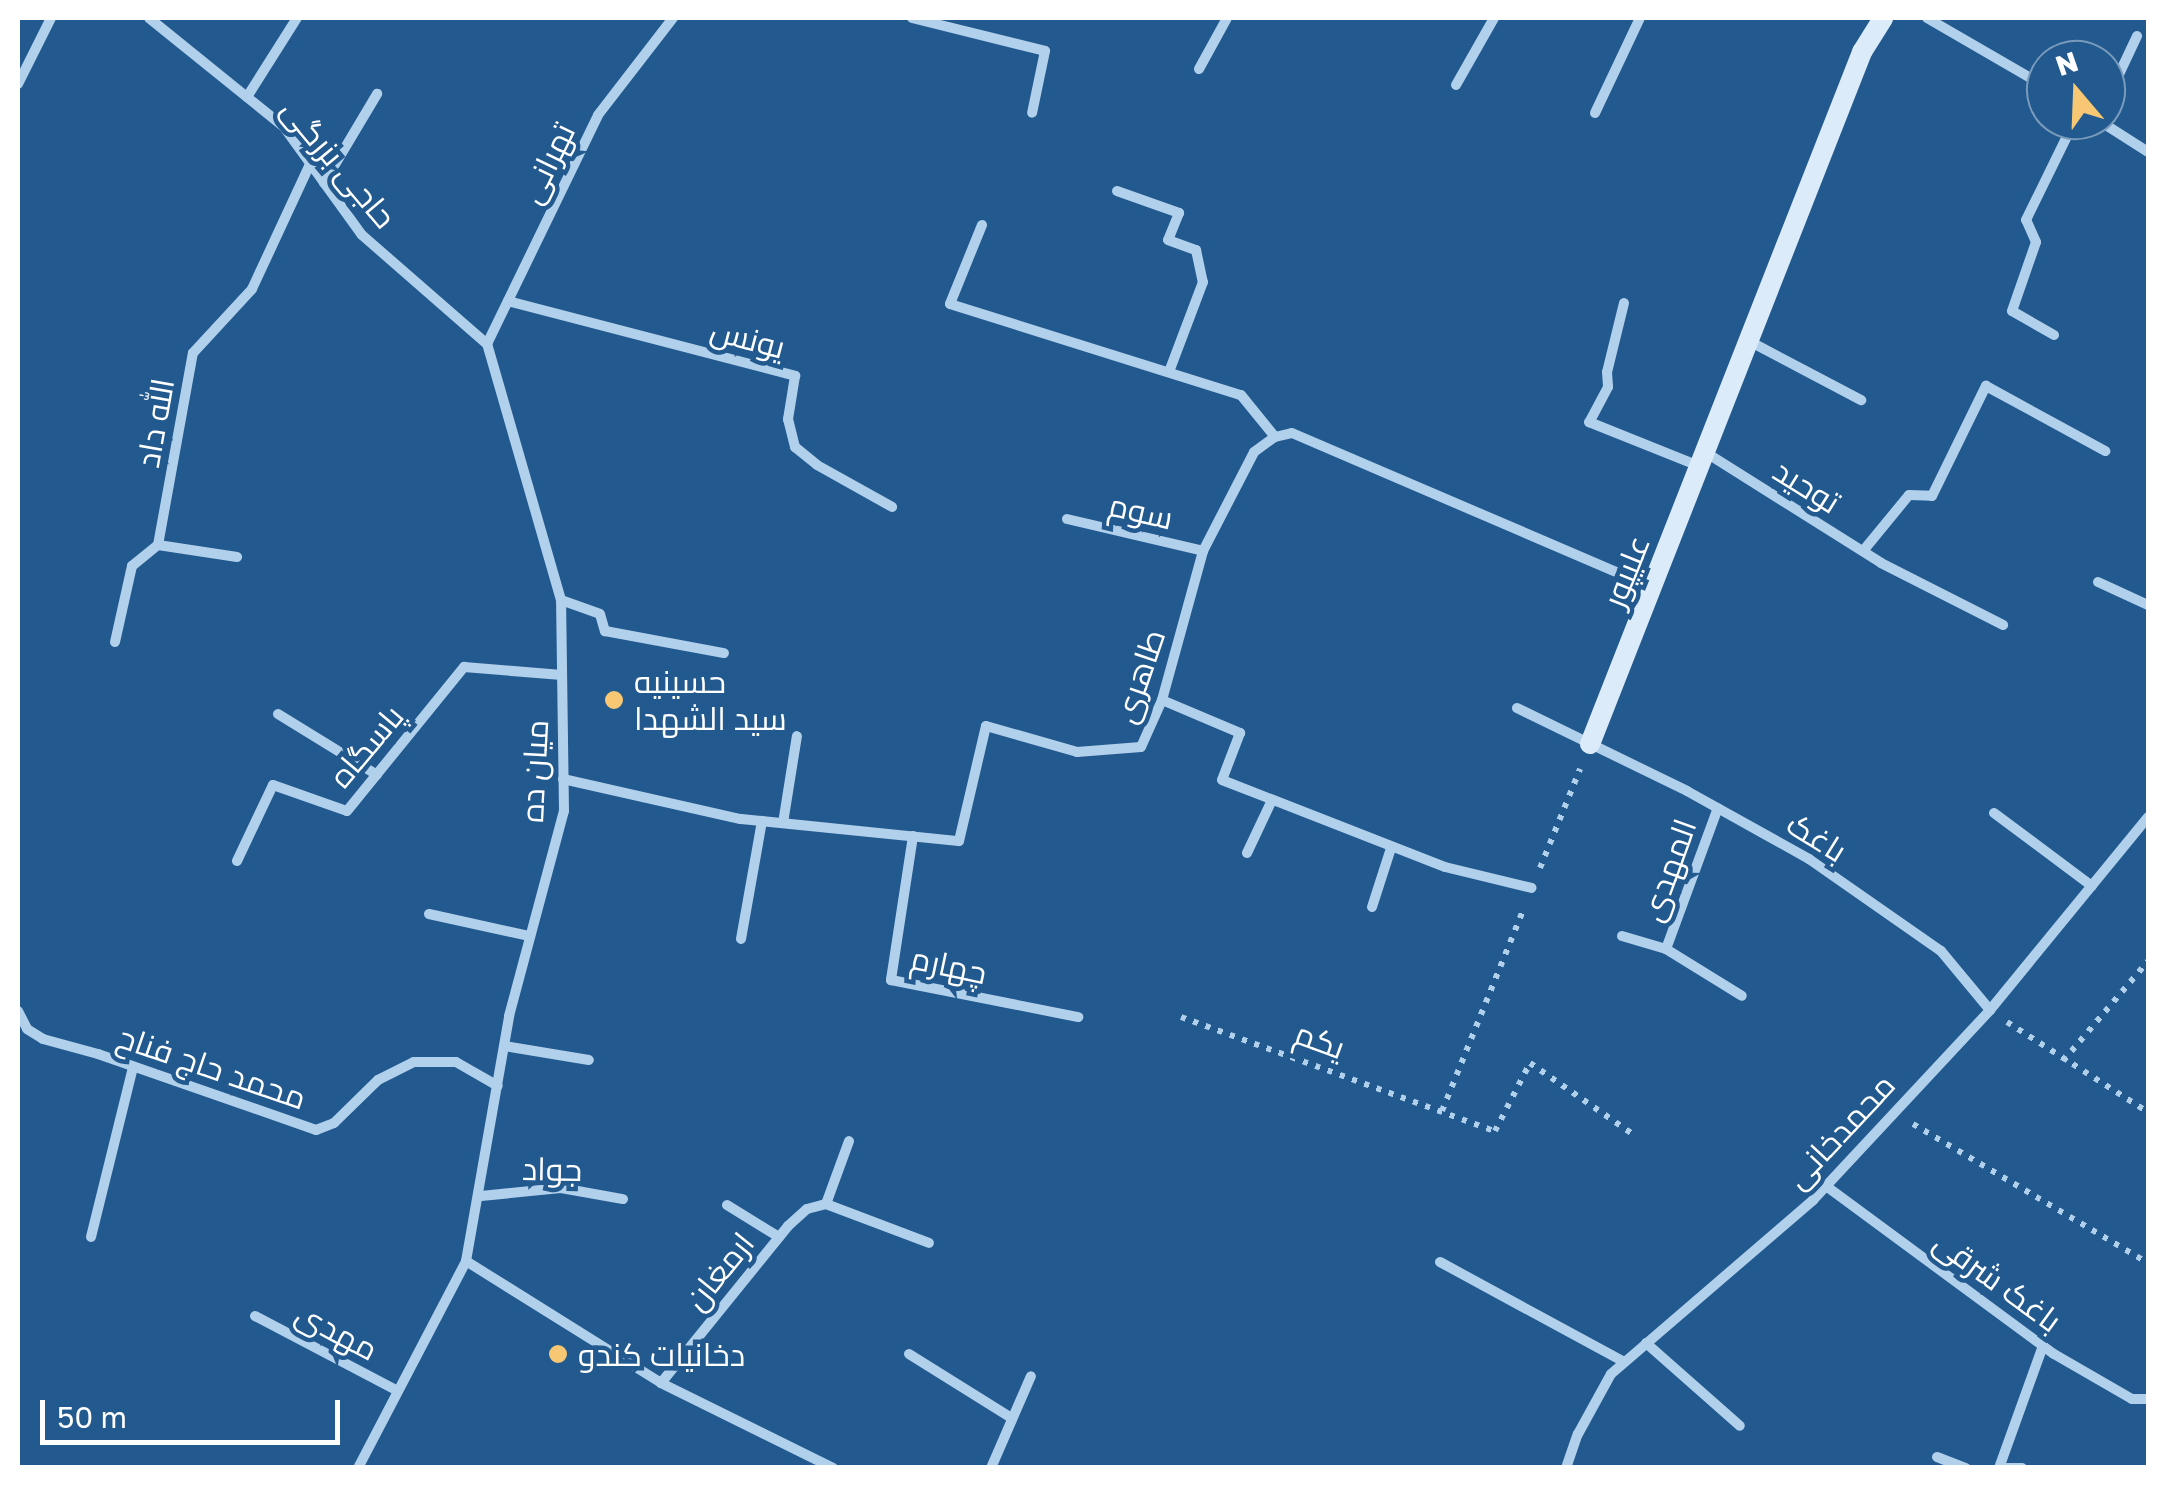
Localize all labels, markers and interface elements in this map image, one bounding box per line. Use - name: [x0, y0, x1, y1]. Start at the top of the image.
- north arrow: [2026, 40, 2126, 140]
- text: N: [2051, 44, 2082, 82]
- street label: حاجی بزرگی: [274, 90, 404, 236]
- street label: تهرانی: [511, 117, 583, 209]
- street label: یونس: [707, 310, 789, 366]
- street label: الله داد: [128, 375, 182, 471]
- street label: توحید: [1767, 451, 1847, 521]
- street label: سوم: [1105, 485, 1177, 537]
- street label: علیپور: [1594, 529, 1658, 613]
- street label: طاهری: [1105, 624, 1173, 728]
- place label: حسینیه سید الشهدا: [634, 663, 787, 738]
- marker: حسینیه سید الشهدا: [603, 689, 625, 711]
- street label: پاسگاه: [321, 697, 411, 795]
- street label: میان ده: [512, 719, 556, 823]
- street label: باغک: [1780, 804, 1854, 870]
- street label: المهدی: [1632, 814, 1704, 926]
- street label: چهارم: [907, 938, 991, 992]
- street label: یکم: [1290, 1013, 1350, 1067]
- street label: محمد حاج فناح: [113, 1017, 311, 1117]
- street label: محمدخانی: [1777, 1066, 1903, 1196]
- street label: جواد: [522, 1149, 582, 1189]
- street label: باغک شرقی: [1927, 1222, 2069, 1340]
- street label: ارمغان: [676, 1224, 762, 1318]
- street label: مهدی: [289, 1294, 385, 1368]
- place label: دخانیات کندو: [578, 1335, 745, 1373]
- marker: دخانیات کندو: [547, 1343, 569, 1365]
- scale bar: [45, 1380, 345, 1442]
- text: 50 m: [57, 1399, 127, 1435]

